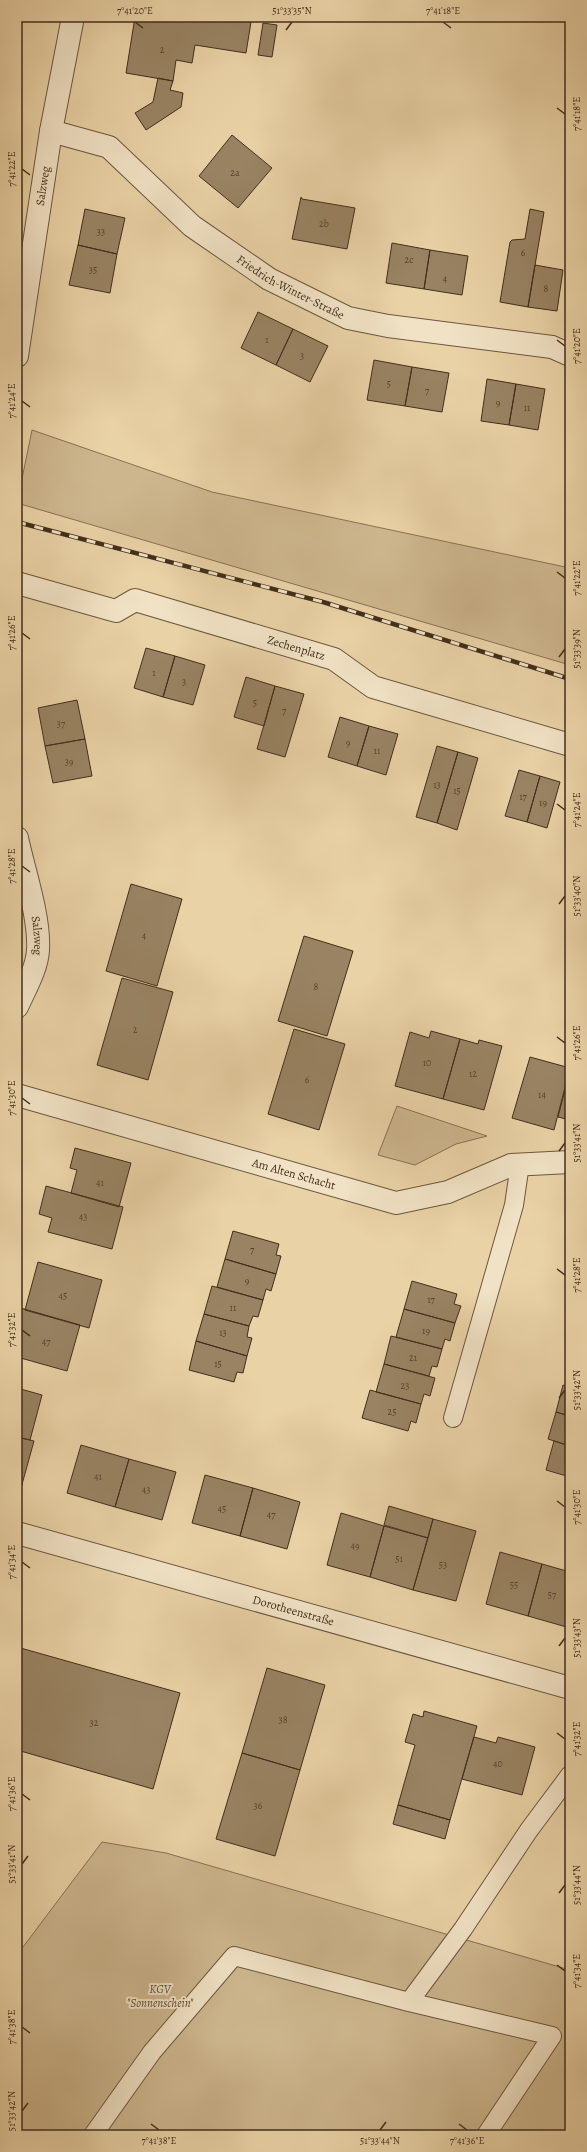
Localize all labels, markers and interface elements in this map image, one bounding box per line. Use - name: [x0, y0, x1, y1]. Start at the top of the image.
- text: 7°41'20"E: [117, 4, 153, 17]
- text: 51°33'35"N: [272, 4, 312, 17]
- text: 7°41'18"E: [426, 4, 460, 17]
- house number: 2: [160, 43, 165, 56]
- text: 7°41'18"E: [570, 97, 583, 131]
- text: 7°41'22"E: [5, 151, 18, 187]
- street label: Salzweg: [32, 165, 54, 207]
- house number: 2a: [230, 166, 240, 179]
- house number: 2b: [319, 217, 329, 230]
- house number: 33: [97, 225, 105, 238]
- house number: 6: [521, 246, 526, 259]
- street label: Friedrich-Winter-Straße: [233, 251, 347, 323]
- house number: 2c: [405, 253, 414, 266]
- house number: 35: [89, 263, 97, 276]
- house number: 4: [443, 272, 448, 285]
- house number: 8: [544, 282, 549, 295]
- text: 7°41'20"E: [570, 328, 583, 364]
- house number: 1: [265, 333, 269, 346]
- house number: 3: [300, 349, 304, 362]
- house number: 5: [387, 377, 391, 390]
- text: 7°41'24"E: [5, 383, 18, 419]
- house number: 7: [425, 384, 430, 397]
- house number: 9: [496, 396, 501, 409]
- house number: 11: [524, 401, 531, 414]
- text: 7°41'22"E: [570, 560, 583, 596]
- text: 7°41'26"E: [5, 615, 18, 651]
- text: 51°33'39"N: [570, 629, 583, 669]
- street label: Zechenplatz: [265, 632, 327, 664]
- house number: 1: [152, 666, 156, 679]
- house number: 3: [182, 675, 186, 688]
- house number: 5: [253, 696, 257, 709]
- house number: 7: [282, 704, 287, 717]
- house number: 37: [57, 717, 66, 730]
- house number: 9: [346, 736, 351, 749]
- house number: 11: [374, 744, 381, 757]
- house number: 39: [65, 755, 74, 768]
- house number: 13: [433, 778, 441, 791]
- house number: 15: [453, 784, 461, 797]
- house number: 17: [519, 790, 528, 803]
- text: 7°41'24"E: [570, 792, 583, 828]
- house number: 19: [539, 796, 547, 809]
- text: 7°41'28"E: [5, 848, 18, 884]
- text: 51°33'40"N: [570, 876, 583, 916]
- street label: Salzweg: [28, 915, 46, 956]
- house number: 4: [142, 929, 147, 942]
- house number: 8: [314, 980, 319, 993]
- house number: 2: [133, 1023, 138, 1036]
- text: 7°41'26"E: [570, 1025, 583, 1061]
- house number: 10: [423, 1056, 431, 1069]
- house number: 12: [469, 1067, 477, 1080]
- house number: 6: [305, 1073, 310, 1086]
- text: 7°41'30"E: [5, 1080, 18, 1116]
- house number: 14: [538, 1088, 546, 1101]
- text: 51°33'41"N: [570, 1124, 583, 1162]
- street label: Am Alten Schacht: [250, 1154, 338, 1193]
- house number: 41: [96, 1176, 105, 1189]
- house number: 43: [79, 1210, 87, 1223]
- house number: 7: [250, 1243, 255, 1256]
- text: 7°41'28"E: [570, 1257, 583, 1293]
- house number: 9: [245, 1274, 250, 1287]
- house number: 45: [59, 1289, 67, 1302]
- house number: 17: [427, 1293, 436, 1306]
- house number: 11: [230, 1301, 237, 1314]
- text: 7°41'32"E: [5, 1313, 18, 1347]
- house number: 19: [422, 1324, 430, 1337]
- house number: 13: [219, 1326, 227, 1339]
- house number: 47: [42, 1335, 51, 1348]
- house number: 21: [409, 1351, 418, 1364]
- house number: 15: [214, 1357, 222, 1370]
- text: 51°33'42"N: [570, 1370, 583, 1410]
- house number: 23: [401, 1379, 409, 1392]
- house number: 25: [387, 1405, 397, 1418]
- house number: 41: [94, 1470, 103, 1483]
- house number: 43: [142, 1483, 150, 1496]
- text: 7°41'30"E: [570, 1489, 583, 1525]
- house number: 45: [218, 1502, 226, 1515]
- house number: 47: [267, 1508, 276, 1521]
- house number: 49: [350, 1539, 360, 1552]
- text: 7°41'34"E: [5, 1545, 18, 1579]
- house number: 51: [395, 1552, 403, 1565]
- house number: 53: [439, 1558, 447, 1571]
- house number: 55: [510, 1578, 518, 1591]
- house number: 57: [548, 1588, 557, 1601]
- street label: Dorotheenstraße: [251, 1591, 336, 1629]
- text: 51°33'43"N: [570, 1618, 583, 1658]
- house number: 38: [278, 1713, 288, 1726]
- house number: 32: [90, 1716, 99, 1729]
- text: 7°41'32"E: [570, 1722, 583, 1756]
- house number: 40: [493, 1757, 503, 1770]
- text: 7°41'36"E: [5, 1777, 18, 1811]
- house number: 36: [254, 1799, 263, 1812]
- text: 51°33'41"N: [5, 1845, 18, 1883]
- text: 51°33'44"N: [570, 1865, 583, 1905]
- text: 7°41'34"E: [570, 1954, 583, 1988]
- park label: KGV "Sonnenschein": [127, 1981, 194, 2011]
- text: 7°41'38"E: [5, 2010, 18, 2044]
- text: 51°33'42"N: [5, 2091, 18, 2131]
- text: 7°41'38"E: [142, 2134, 176, 2147]
- text: 51°33'44"N: [360, 2134, 400, 2147]
- text: 7°41'36"E: [450, 2134, 484, 2147]

